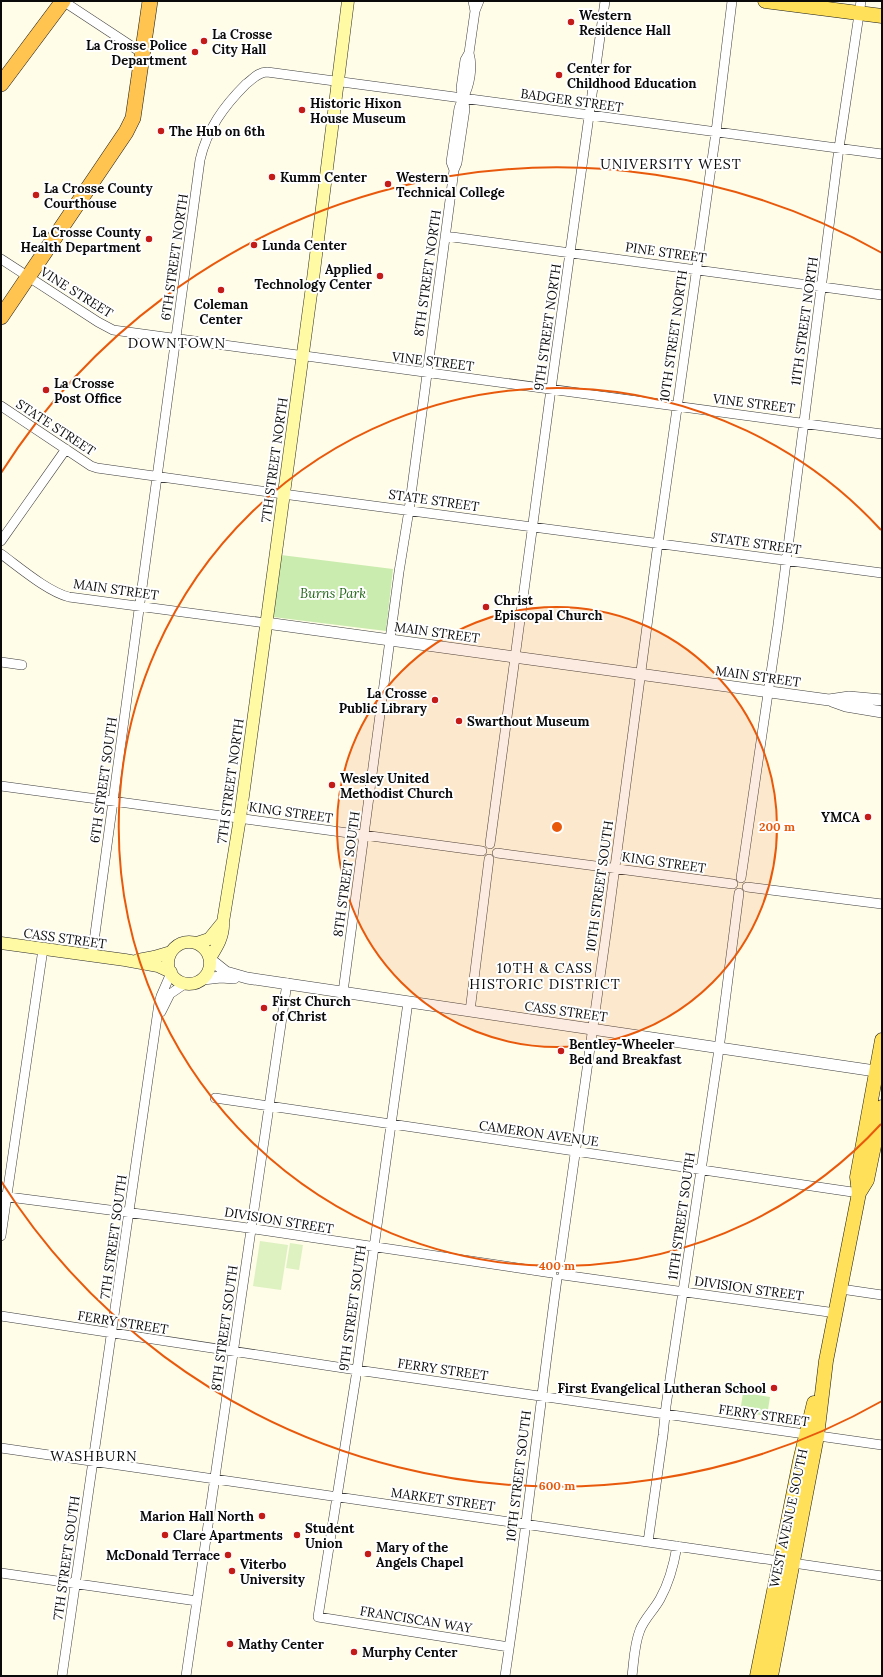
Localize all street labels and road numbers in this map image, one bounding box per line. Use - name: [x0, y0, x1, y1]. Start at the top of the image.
- street label: BADGER STREET: [520, 85, 625, 116]
- street label: 6TH STREET NORTH: [157, 193, 192, 322]
- street label: 8TH STREET NORTH: [410, 209, 445, 337]
- street label: PINE STREET: [624, 238, 708, 267]
- street label: 11TH STREET NORTH: [787, 256, 822, 387]
- street label: VINE STREET: [36, 263, 117, 322]
- street label: 9TH STREET NORTH: [530, 263, 565, 392]
- street label: 10TH STREET NORTH: [656, 269, 691, 403]
- street label: VINE STREET: [390, 348, 476, 375]
- street label: VINE STREET: [711, 390, 797, 417]
- street label: STATE STREET: [13, 395, 99, 460]
- street label: 7TH STREET NORTH: [257, 396, 292, 524]
- street label: STATE STREET: [387, 486, 481, 515]
- street label: STATE STREET: [709, 529, 803, 558]
- street label: MAIN STREET: [72, 575, 160, 604]
- street label: MAIN STREET: [393, 618, 481, 647]
- street label: MAIN STREET: [714, 662, 802, 691]
- street label: 6TH STREET SOUTH: [86, 716, 121, 844]
- street label: 7TH STREET NORTH: [213, 717, 248, 845]
- street label: KING STREET: [248, 798, 335, 827]
- street label: 8TH STREET SOUTH: [329, 810, 364, 938]
- street label: 10TH STREET SOUTH: [582, 819, 617, 953]
- street label: KING STREET: [621, 848, 708, 877]
- street label: CASS STREET: [22, 924, 108, 953]
- street label: CASS STREET: [523, 997, 609, 1026]
- street label: CAMERON AVENUE: [478, 1117, 600, 1150]
- street label: 11TH STREET SOUTH: [664, 1151, 699, 1281]
- street label: 7TH STREET SOUTH: [96, 1174, 131, 1300]
- street label: DIVISION STREET: [223, 1203, 335, 1238]
- street label: 9TH STREET SOUTH: [335, 1244, 370, 1372]
- street label: 8TH STREET SOUTH: [207, 1264, 242, 1392]
- street label: DIVISION STREET: [693, 1272, 805, 1305]
- street label: FERRY STREET: [76, 1307, 170, 1338]
- street label: FERRY STREET: [396, 1355, 490, 1384]
- street label: FERRY STREET: [717, 1401, 811, 1430]
- street label: 10TH STREET SOUTH: [502, 1409, 535, 1543]
- street label: WEST AVENUE SOUTH: [765, 1447, 812, 1589]
- street label: MARKET STREET: [390, 1484, 497, 1515]
- street label: 7TH STREET SOUTH: [49, 1495, 84, 1621]
- street label: FRANCISCAN WAY: [359, 1602, 474, 1637]

